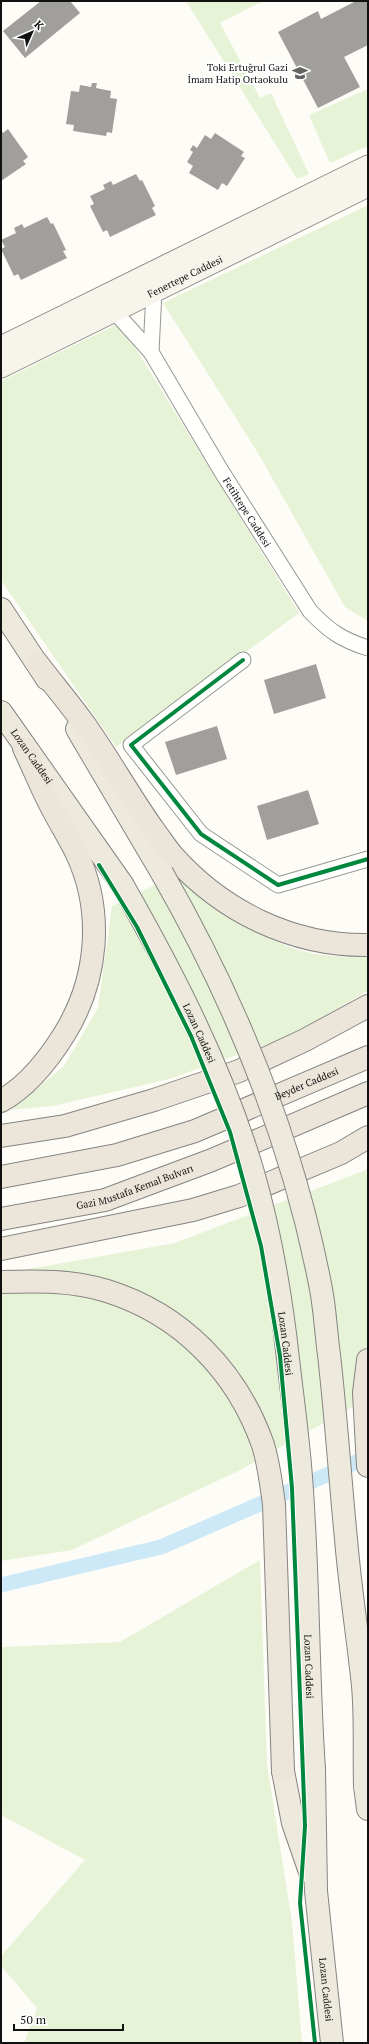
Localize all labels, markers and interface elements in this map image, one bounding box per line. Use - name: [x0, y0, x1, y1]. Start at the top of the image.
- north arrow: [12, 12, 52, 52]
- text: K: [31, 17, 47, 33]
- place label: Toki Ertuğrul Gazi İmam Hatip Ortaokulu: [187, 61, 288, 86]
- school or university icon: Toki Ertuğrul Gazi İmam Hatip Ortaokulu: [291, 64, 309, 82]
- street label: Fenertepe Caddesi: [145, 253, 225, 301]
- street label: Fetihtepe Caddesi: [220, 475, 274, 550]
- street label: Lozan Caddesi: [8, 726, 55, 786]
- street label: Lozan Caddesi: [180, 1001, 218, 1065]
- street label: Beyder Caddesi: [273, 1064, 341, 1103]
- street label: Gazi Mustafa Kemal Bulvarı: [75, 1162, 195, 1212]
- street label: Lozan Caddesi: [275, 1311, 296, 1376]
- street label: Lozan Caddesi: [301, 1634, 316, 1699]
- street label: Lozan Caddesi: [316, 1957, 336, 2022]
- scale bar: [14, 2006, 123, 2032]
- text: 50 m: [20, 2012, 47, 2027]

